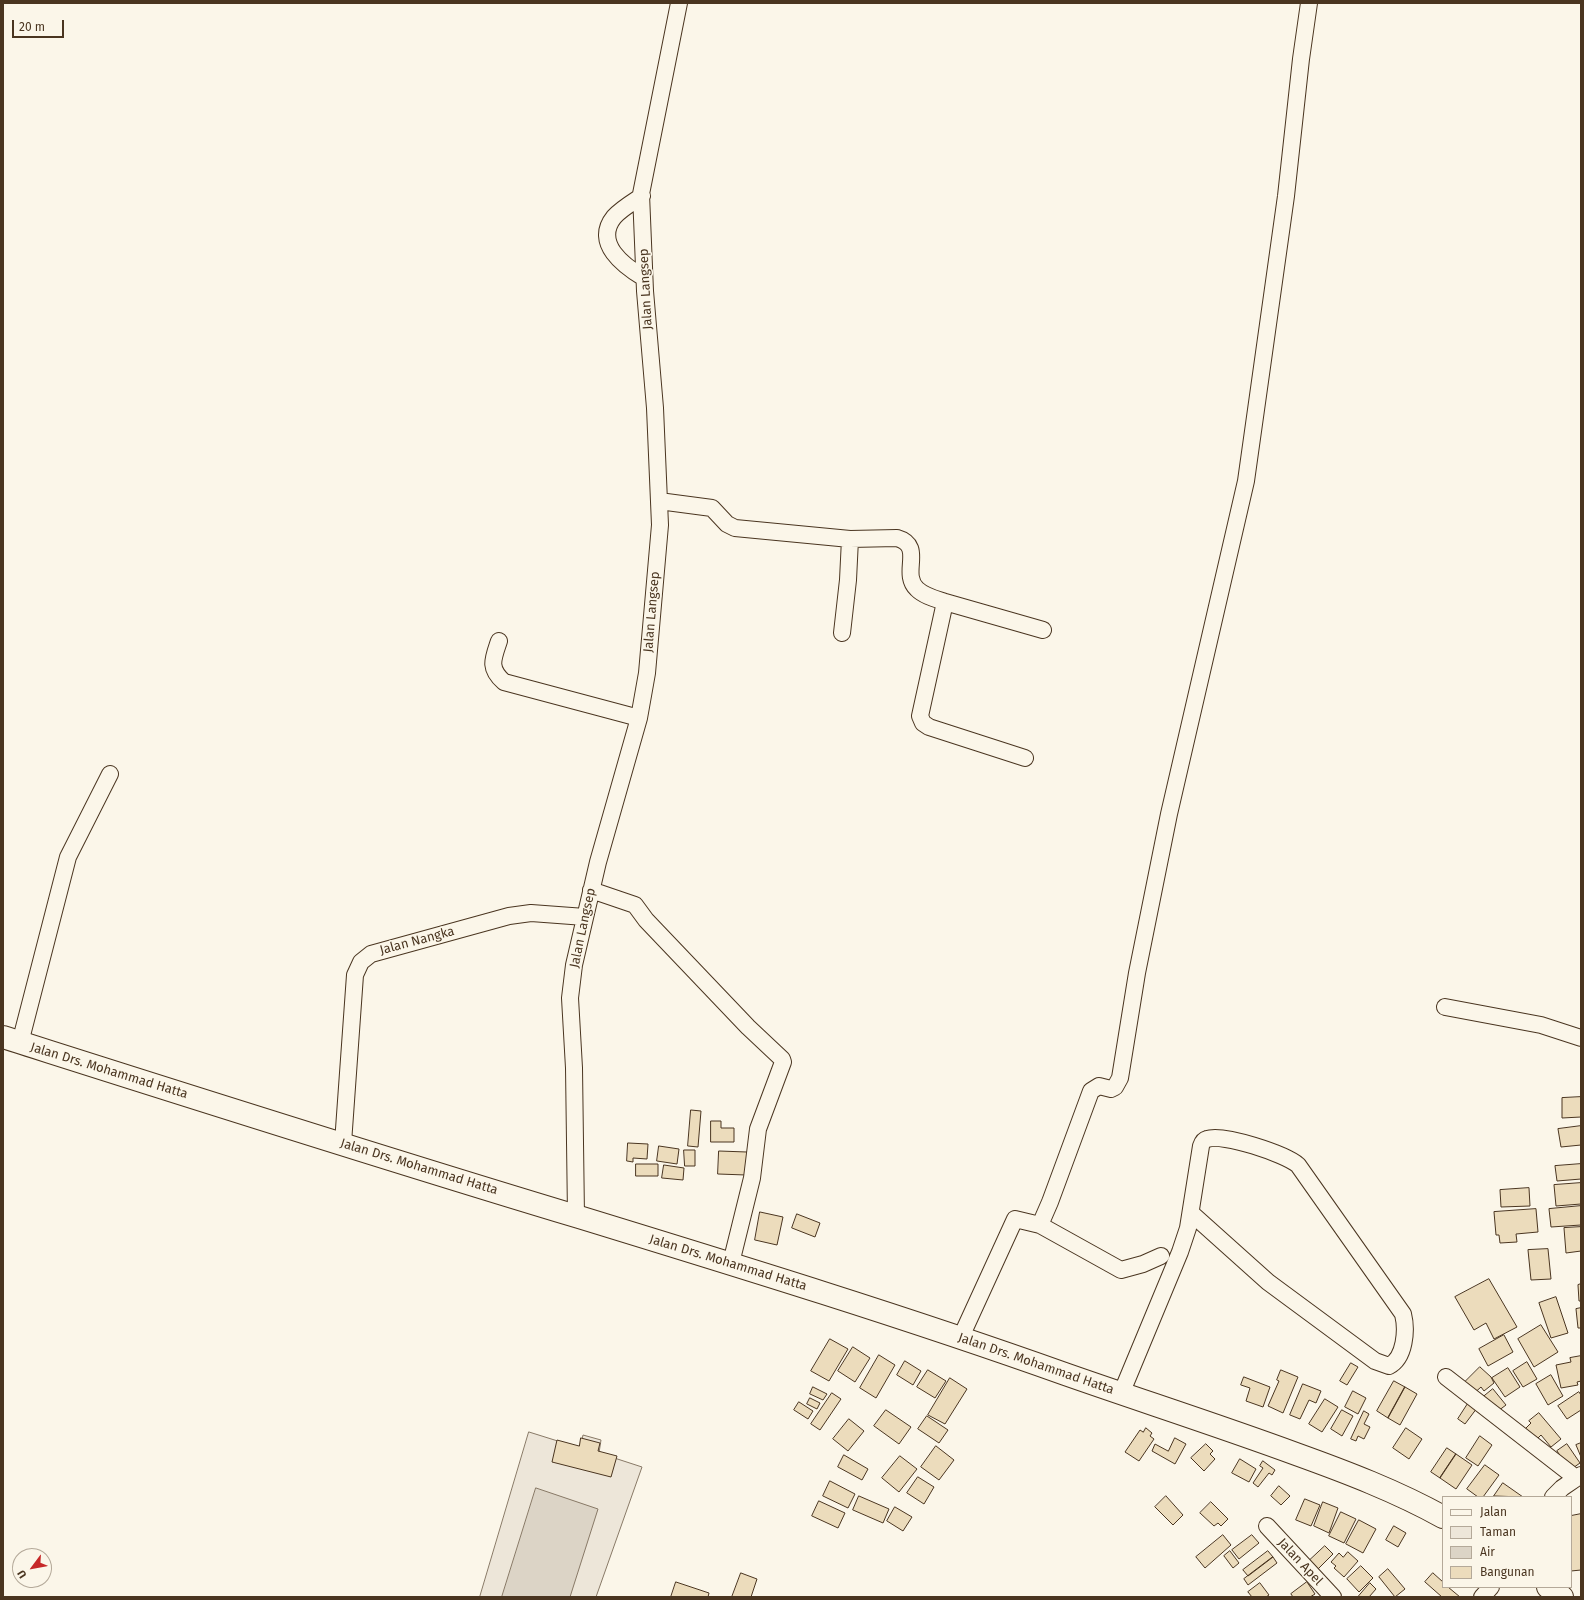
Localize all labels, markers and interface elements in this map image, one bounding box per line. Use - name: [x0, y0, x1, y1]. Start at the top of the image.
- scale bar: [14, 12, 66, 38]
- text: 20 m: [19, 20, 45, 34]
- street label: Jalan Langsep: [636, 248, 656, 330]
- street label: Jalan Langsep: [641, 571, 663, 653]
- street label: Jalan Langsep: [567, 887, 599, 969]
- street label: Jalan Nangka: [378, 924, 456, 958]
- street label: Jalan Drs. Mohammad Hatta: [28, 1040, 190, 1102]
- street label: Jalan Drs. Mohammad Hatta: [338, 1136, 500, 1198]
- street label: Jalan Drs. Mohammad Hatta: [647, 1232, 809, 1294]
- street label: Jalan Drs. Mohammad Hatta: [956, 1330, 1116, 1398]
- legend: [1442, 1496, 1572, 1588]
- text: Jalan: [1480, 1505, 1507, 1519]
- text: Taman: [1480, 1525, 1516, 1539]
- street label: Jalan Apel: [1274, 1535, 1326, 1589]
- text: Air: [1480, 1545, 1495, 1559]
- north arrow: [12, 1548, 52, 1588]
- text: Bangunan: [1480, 1565, 1535, 1579]
- text: U: [15, 1568, 30, 1581]

